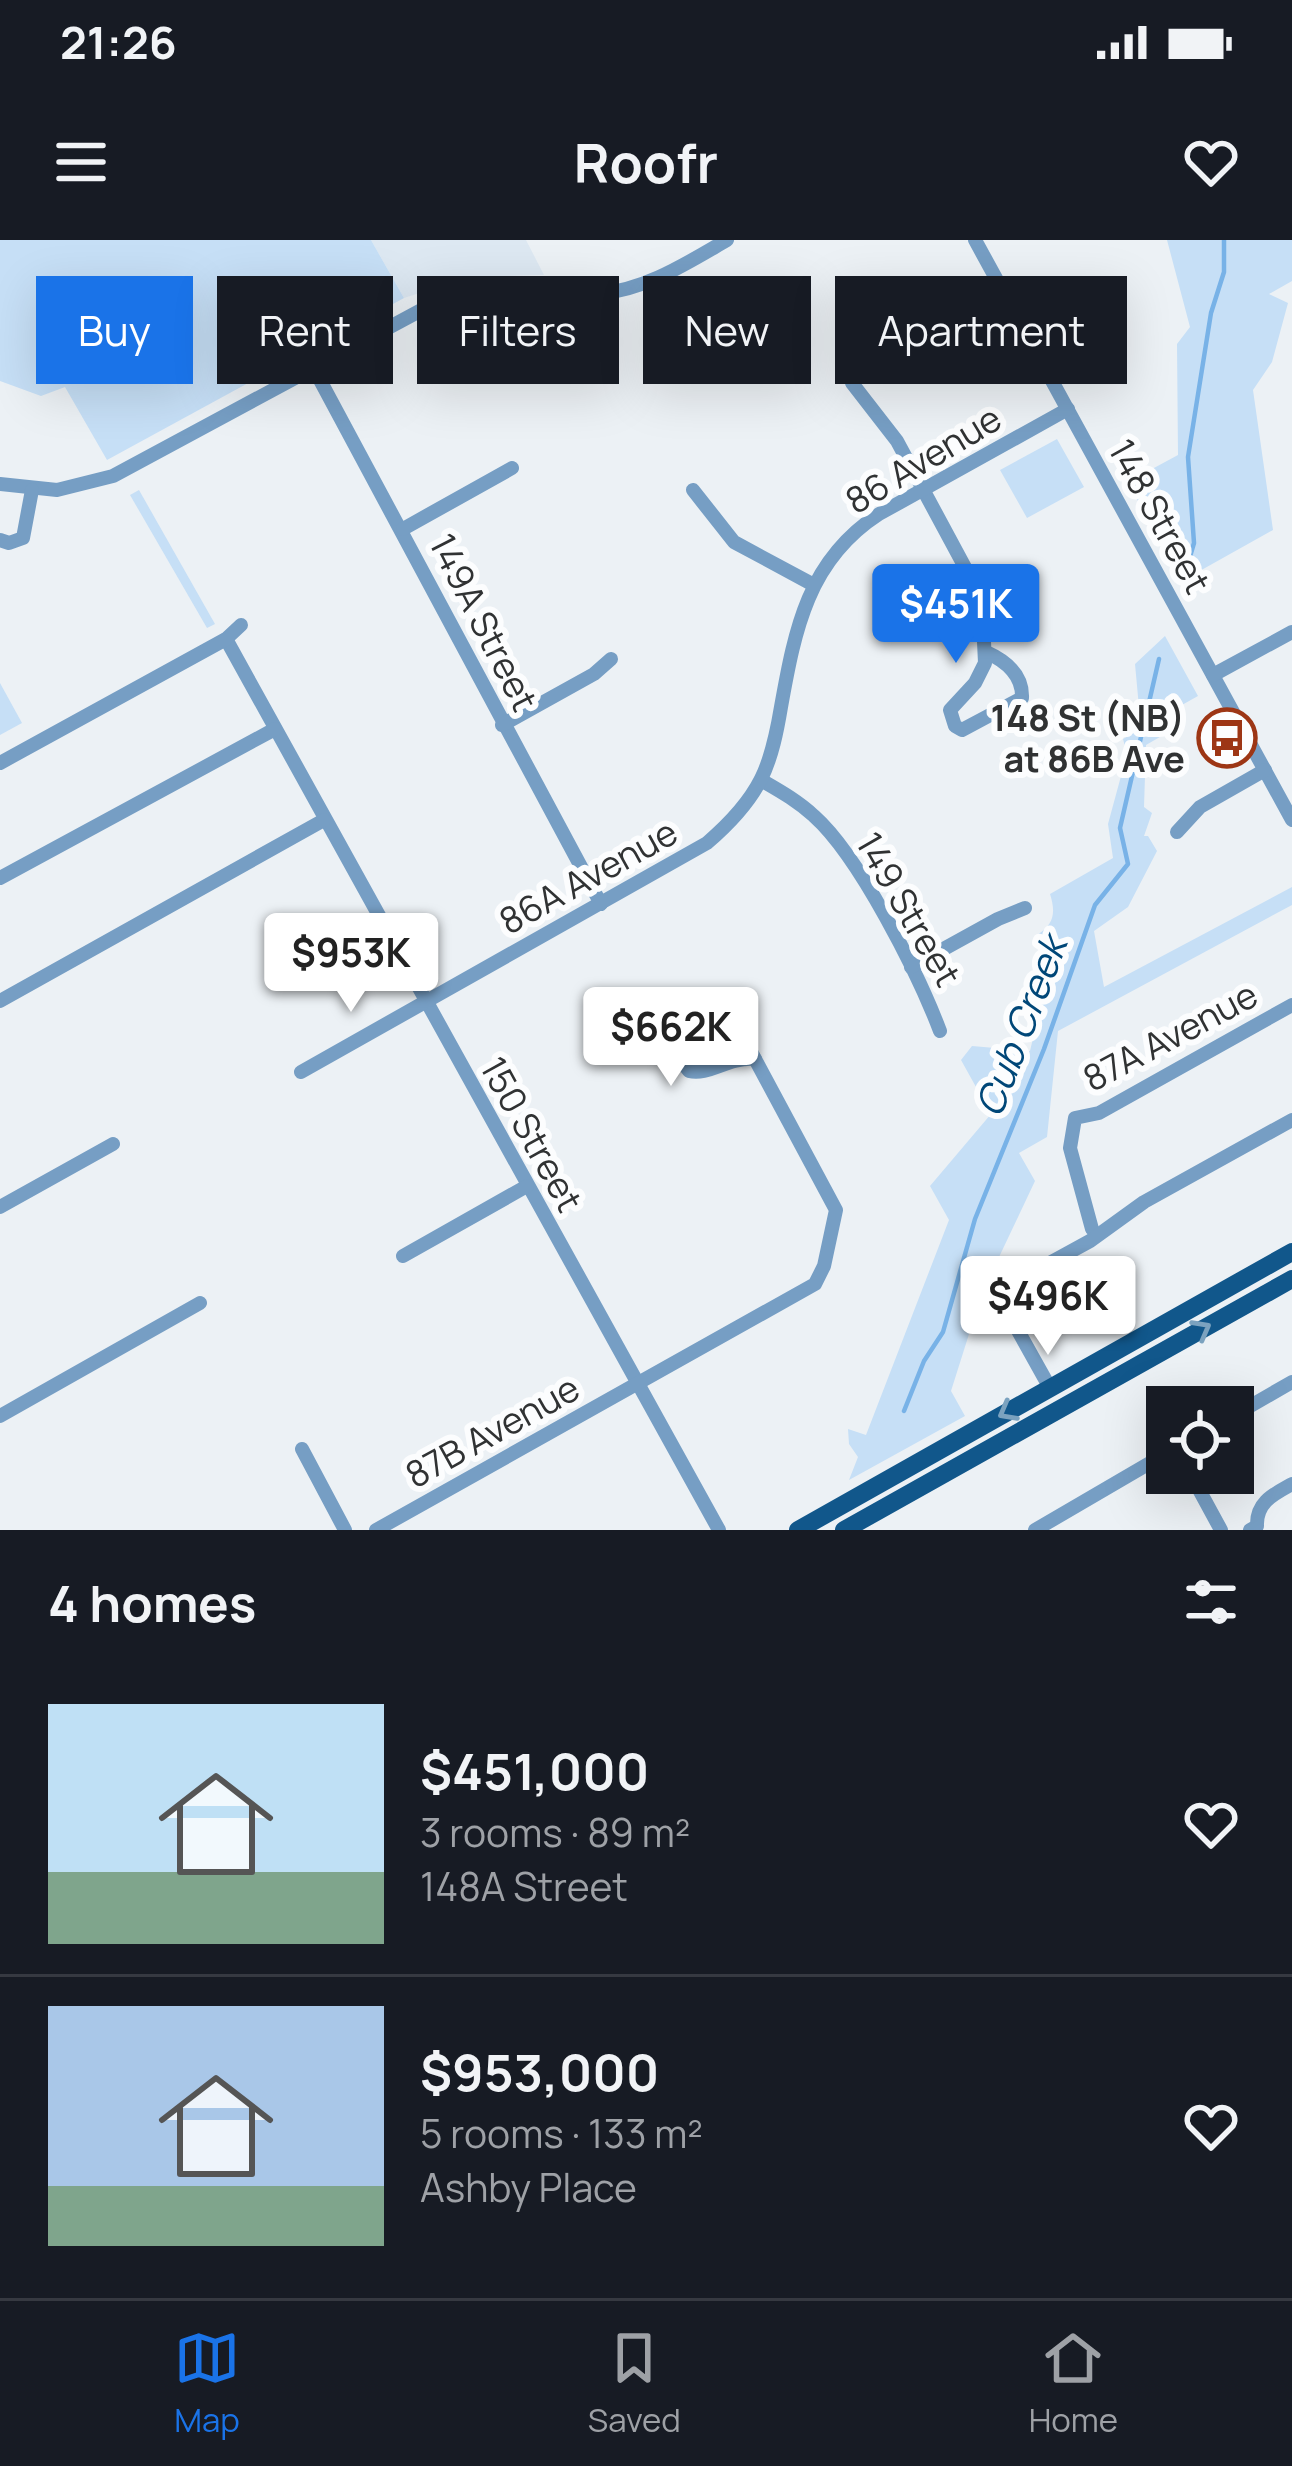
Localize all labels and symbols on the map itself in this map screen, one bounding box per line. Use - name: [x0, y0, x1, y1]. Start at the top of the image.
- street label: 86 Avenue: [836, 393, 1010, 525]
- street label: 148 Street: [1098, 430, 1222, 602]
- street label: 149A Street: [418, 525, 550, 719]
- pin: $451K: [872, 564, 1040, 666]
- place label: 148 St (NB) at 86B Ave: [990, 693, 1185, 783]
- bus stop icon: 148 St (NB) at 86B Ave: [1196, 707, 1258, 769]
- street label: 86A Avenue: [490, 807, 686, 945]
- street label: 149 Street: [845, 823, 973, 995]
- pin: $953K: [267, 913, 435, 1015]
- water label: Cub Creek: [961, 923, 1081, 1124]
- street label: 87A Avenue: [1074, 970, 1266, 1102]
- pin: $662K: [587, 987, 755, 1089]
- street label: 150 Street: [469, 1048, 595, 1220]
- pin: $496K: [964, 1256, 1132, 1358]
- one-way arrow: [1190, 1321, 1211, 1344]
- street label: 87B Avenue: [396, 1363, 588, 1499]
- one-way arrow: [998, 1398, 1020, 1421]

